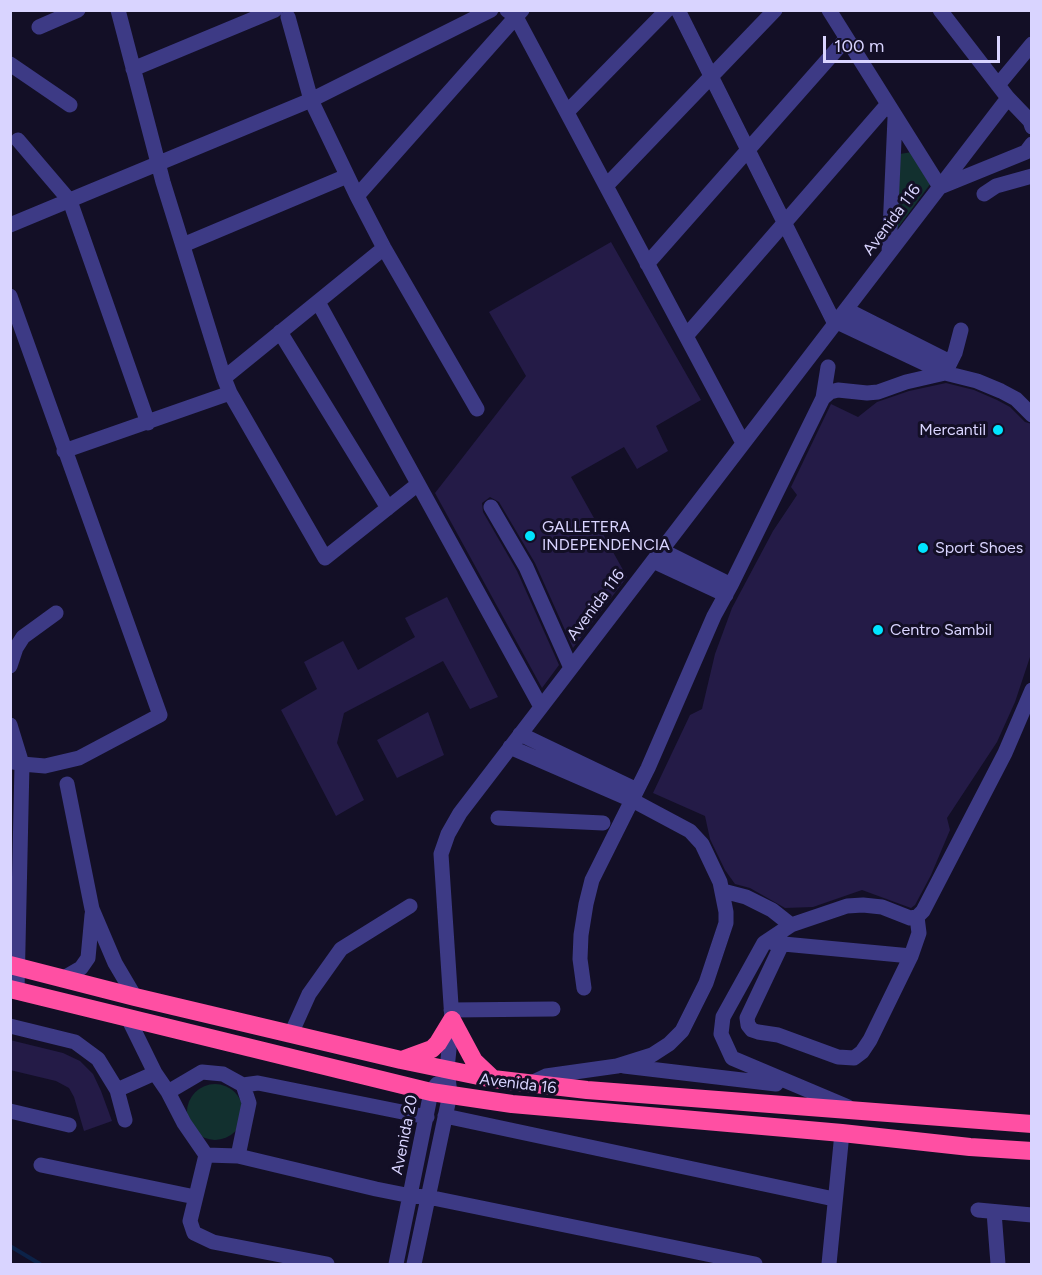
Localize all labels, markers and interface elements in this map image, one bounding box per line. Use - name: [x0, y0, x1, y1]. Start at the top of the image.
- scale bar: [826, 24, 1003, 62]
- text: 100 m: [834, 35, 884, 57]
- street label: Avenida 116: [859, 181, 925, 259]
- place label: Mercantil: [919, 420, 986, 440]
- marker: Mercantil: [991, 423, 1005, 437]
- place label: GALLETERA INDEPENDENCIA: [542, 517, 670, 555]
- marker: GALLETERA INDEPENDENCIA: [523, 529, 537, 543]
- place label: Sport Shoes: [935, 538, 1023, 558]
- marker: Sport Shoes: [916, 541, 930, 555]
- street label: Avenida 116: [563, 566, 629, 644]
- place label: Centro Sambil: [890, 620, 992, 640]
- marker: Centro Sambil: [871, 623, 885, 637]
- street label: Avenida 16: [478, 1070, 558, 1098]
- street label: Avenida 20: [388, 1093, 422, 1177]

